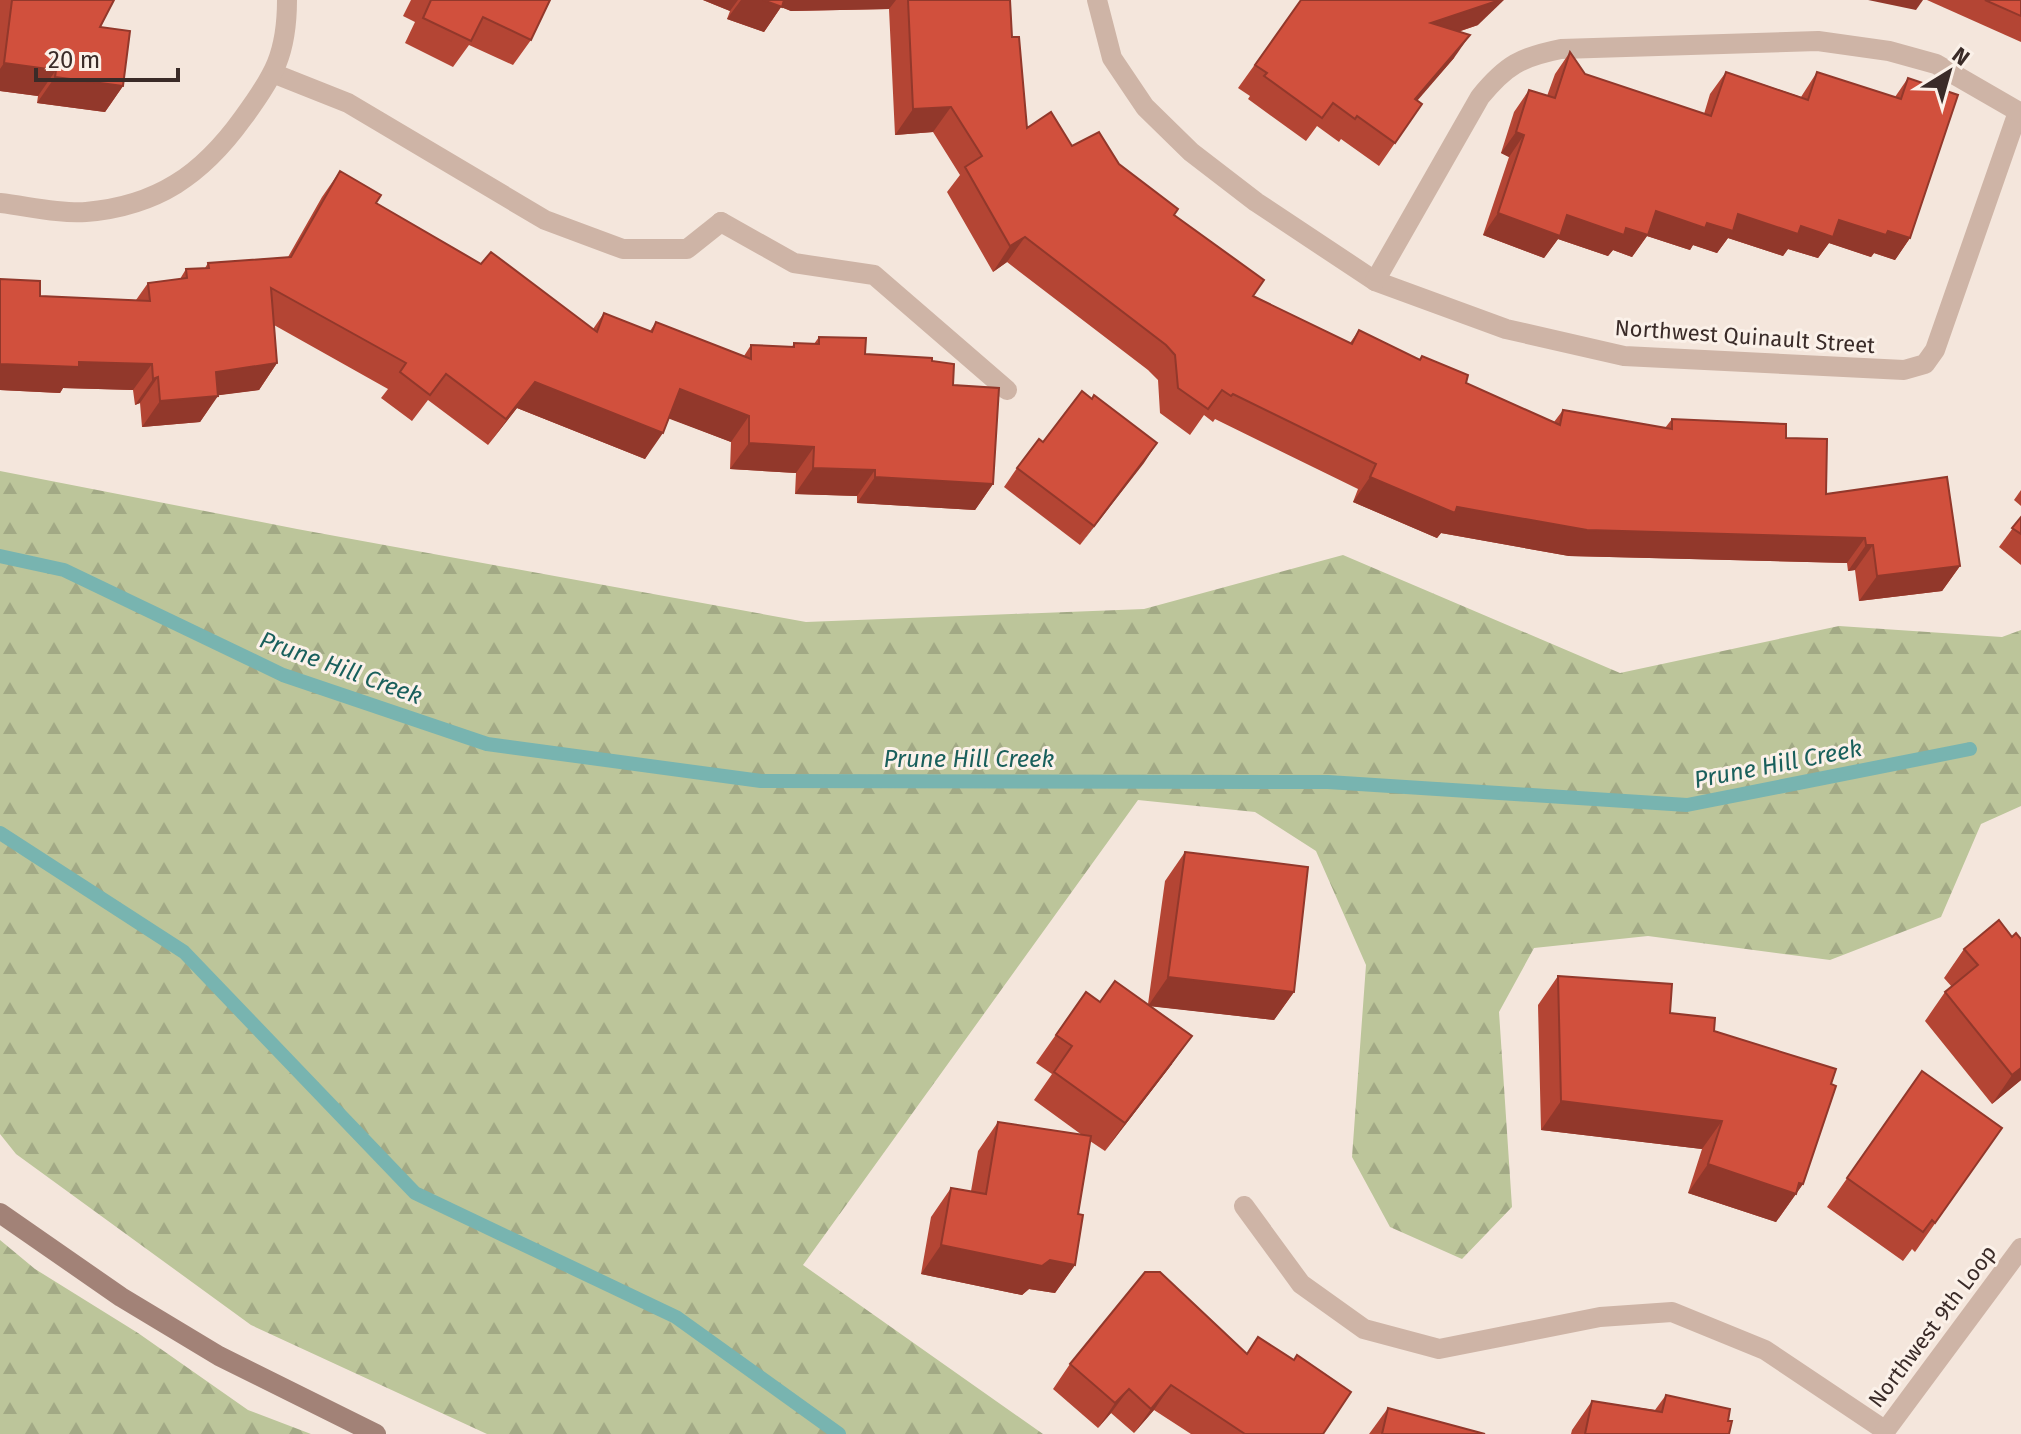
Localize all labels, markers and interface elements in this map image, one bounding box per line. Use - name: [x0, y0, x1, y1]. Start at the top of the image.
- scale bar: [36, 32, 178, 82]
- north arrow: [1909, 32, 1989, 112]
- text: N: [1947, 41, 1975, 72]
- text: 20 m: [48, 46, 100, 74]
- street label: Northwest Quinault Street: [1614, 314, 1876, 359]
- water label: Prune Hill Creek: [256, 626, 426, 710]
- water label: Prune Hill Creek: [1691, 734, 1865, 794]
- water label: Prune Hill Creek: [884, 745, 1054, 773]
- street label: Northwest 9th Loop: [1863, 1240, 2002, 1413]

